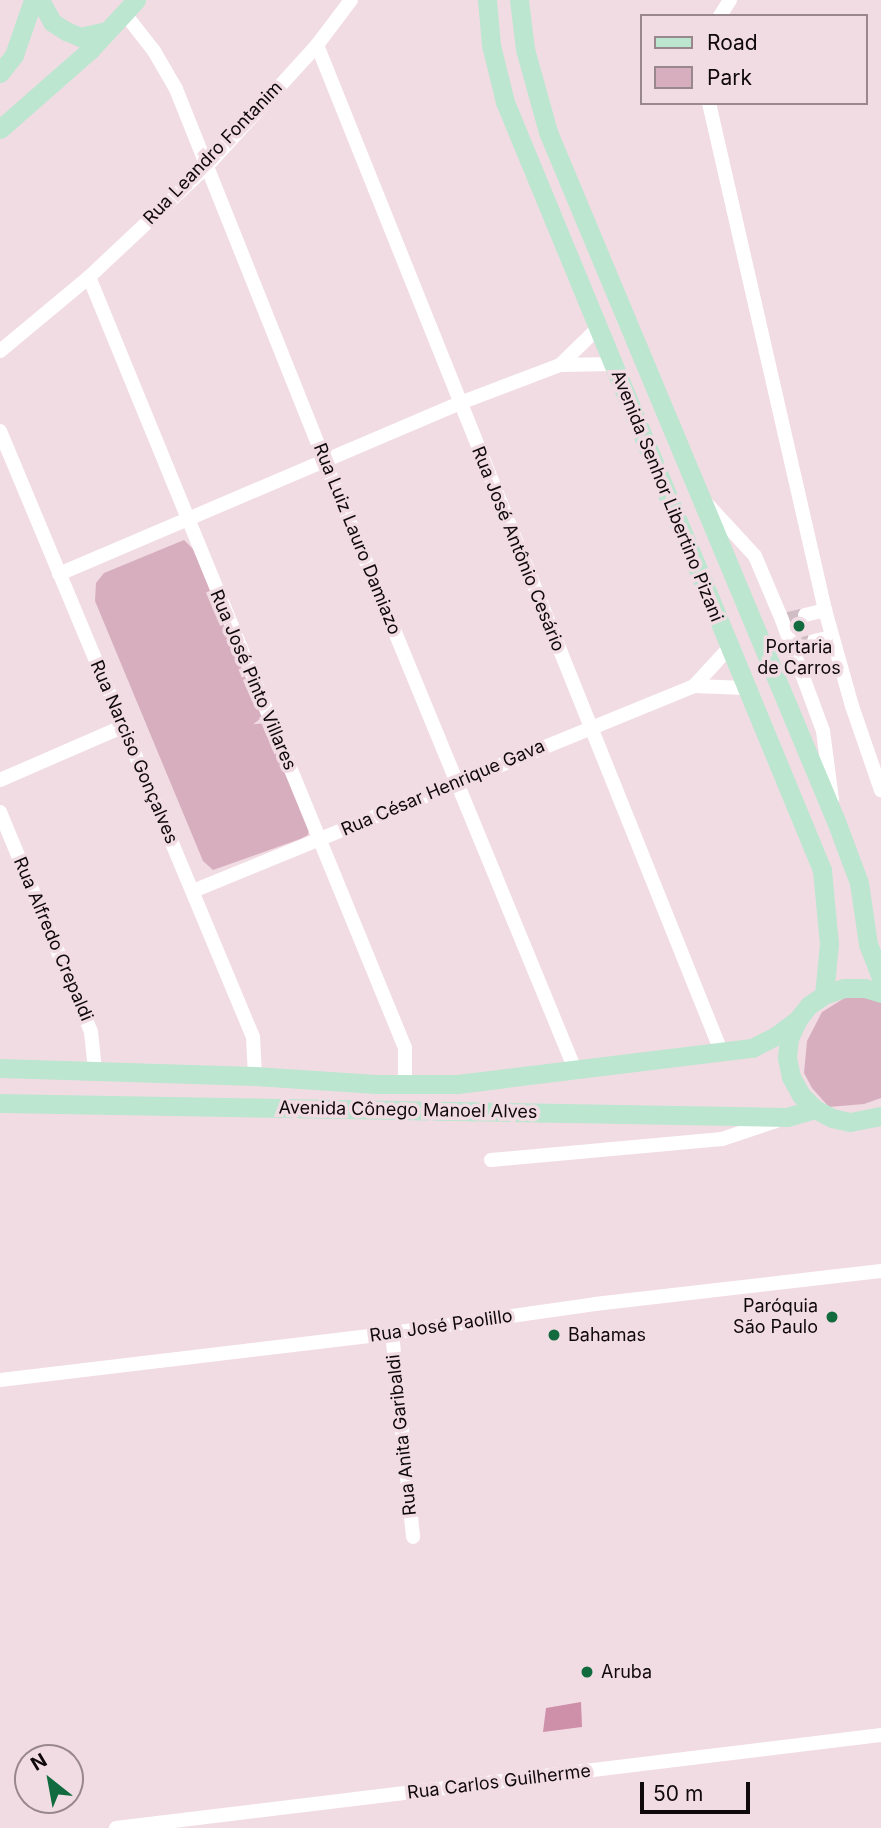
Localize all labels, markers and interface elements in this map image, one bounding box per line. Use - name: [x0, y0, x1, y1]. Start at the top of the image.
- legend: [640, 14, 867, 105]
- text: Road: [707, 30, 758, 55]
- text: Park: [707, 65, 752, 90]
- street label: Rua Leandro Fontanim: [139, 77, 287, 229]
- street label: Avenida Senhor Libertino Pizani: [607, 367, 727, 625]
- street label: Rua Luiz Lauro Damiazo: [309, 440, 405, 638]
- street label: Rua José Antônio Cesário: [467, 443, 569, 655]
- street label: Rua José Pinto Villares: [205, 587, 301, 773]
- marker: Portaria de Carros: [791, 618, 807, 634]
- place label: Portaria de Carros: [757, 637, 841, 680]
- street label: Rua Narciso Gonçalves: [86, 657, 182, 847]
- street label: Rua César Henrique Gava: [338, 735, 548, 841]
- street label: Rua Alfredo Crepaldi: [9, 854, 97, 1024]
- street label: Avenida Cônego Manoel Alves: [278, 1097, 538, 1123]
- place label: Paróquia São Paulo: [733, 1296, 818, 1338]
- street label: Rua José Paolillo: [368, 1305, 514, 1347]
- marker: Paróquia São Paulo: [824, 1309, 840, 1325]
- place label: Bahamas: [568, 1324, 646, 1346]
- marker: Bahamas: [546, 1327, 562, 1343]
- street label: Rua Anita Garibaldi: [383, 1353, 421, 1517]
- place label: Aruba: [601, 1661, 652, 1683]
- marker: Aruba: [579, 1664, 595, 1680]
- north arrow: [14, 1744, 84, 1814]
- text: N: [27, 1749, 51, 1776]
- street label: Rua Carlos Guilherme: [406, 1760, 592, 1804]
- scale bar: [643, 1769, 753, 1813]
- text: 50 m: [653, 1781, 703, 1806]

